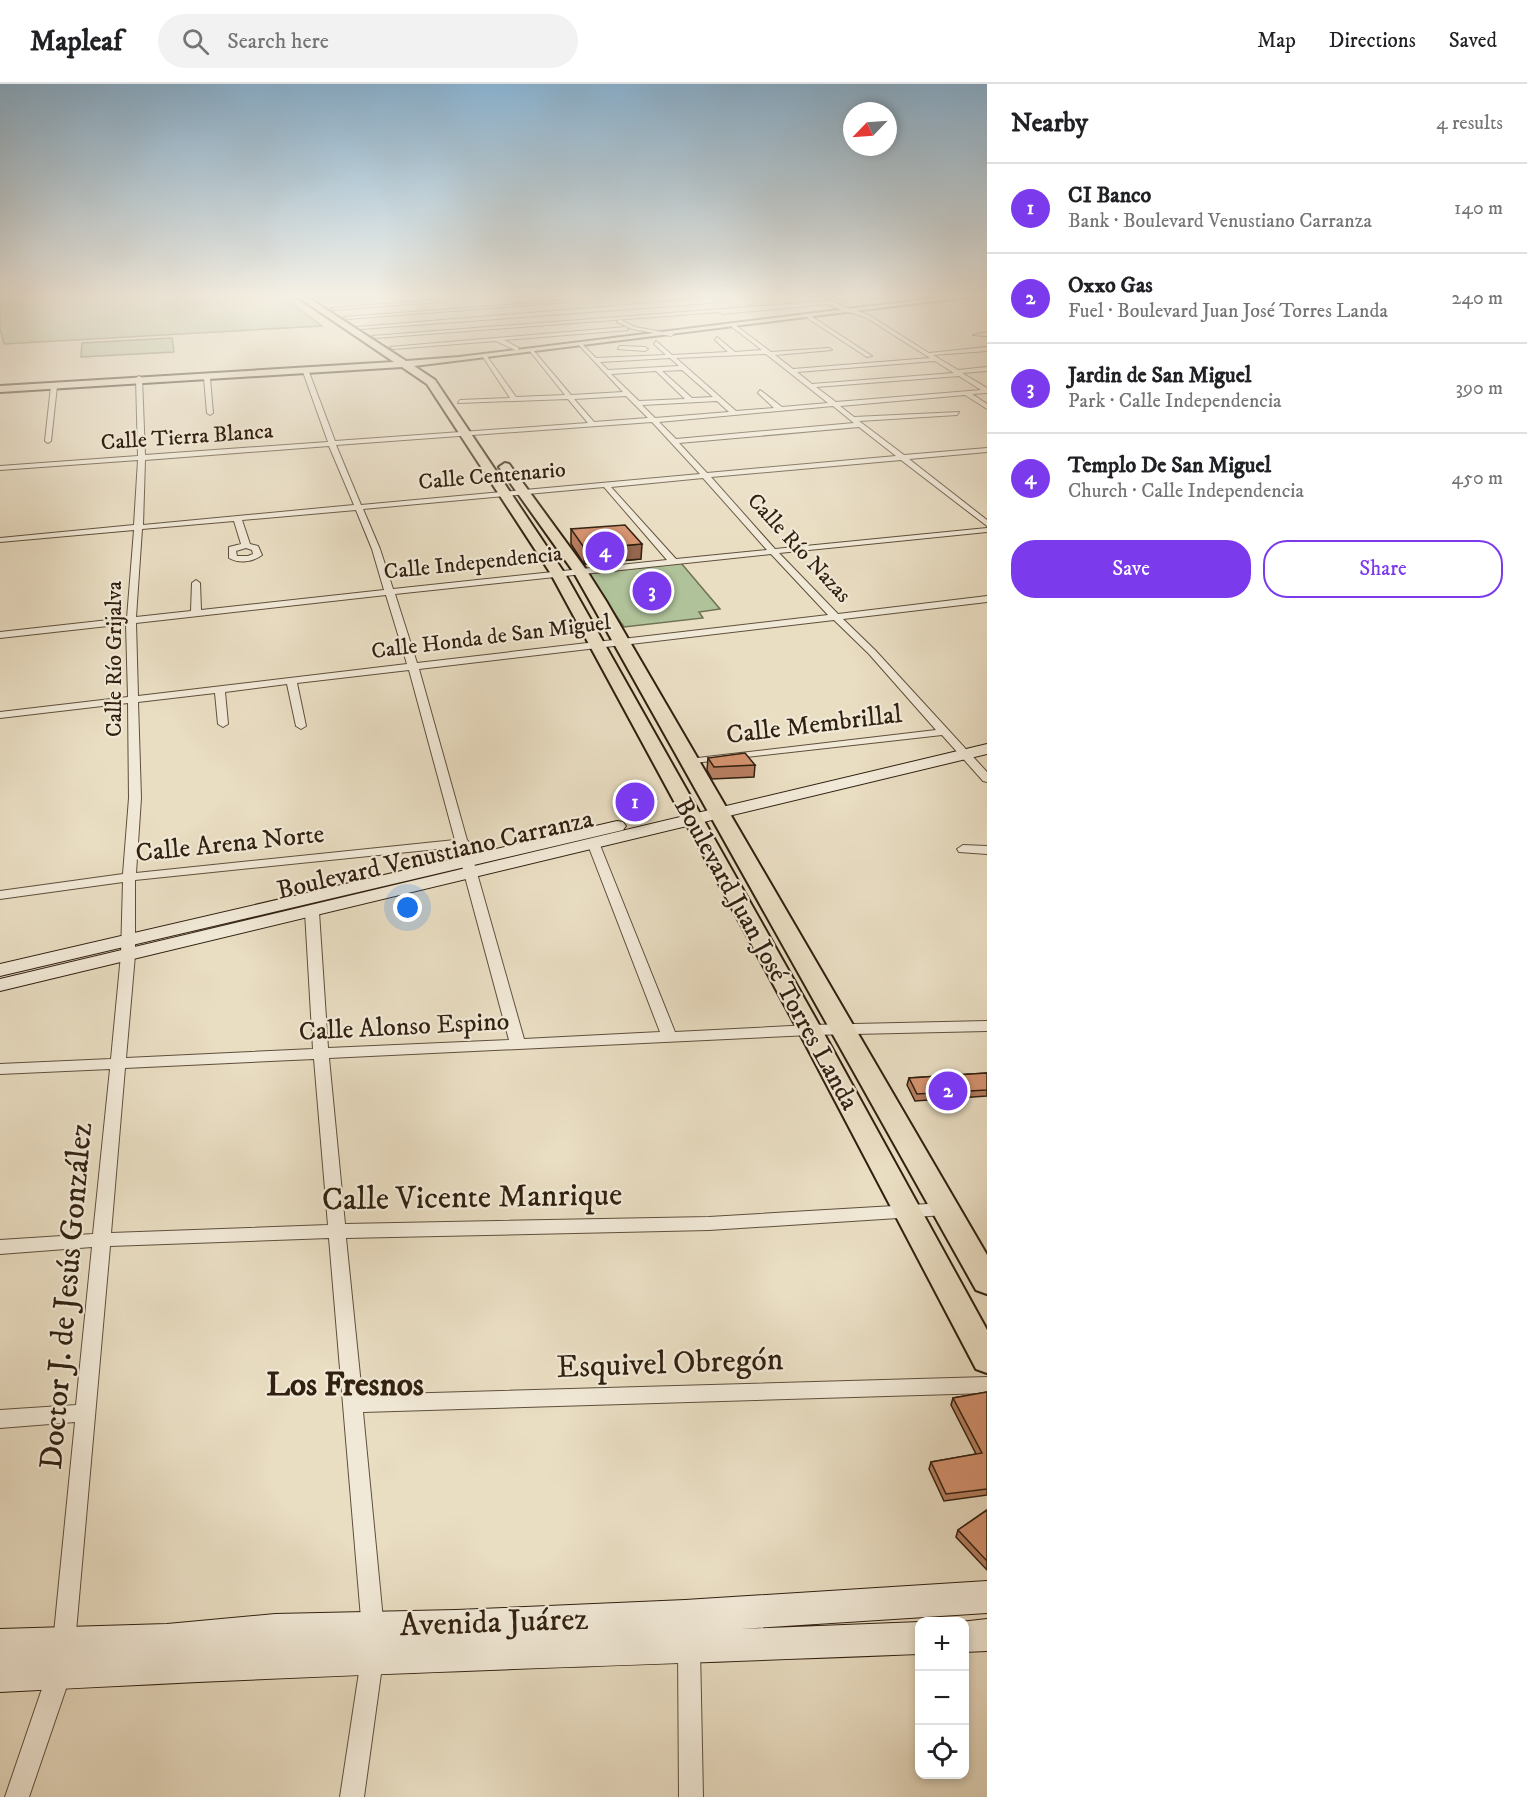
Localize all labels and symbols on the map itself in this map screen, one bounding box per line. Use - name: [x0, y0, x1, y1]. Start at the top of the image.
- north arrow: [843, 102, 897, 156]
- street label: Calle Tierra Blanca: [100, 417, 275, 456]
- street label: Calle Centenario: [417, 456, 567, 496]
- street label: Calle Río Nazas: [741, 488, 857, 608]
- pin: 4: [586, 528, 624, 574]
- street label: Calle Independencia: [383, 540, 564, 586]
- pin: 3: [632, 568, 672, 614]
- street label: Calle Río Grijalva: [101, 580, 128, 737]
- street label: Calle Honda de San Miguel: [370, 609, 613, 665]
- street label: Calle Membrillal: [724, 698, 904, 752]
- pin: 1: [616, 780, 654, 824]
- street label: Boulevard Juan José Torres Landa: [666, 792, 866, 1116]
- street label: Boulevard Venustiano Carranza: [274, 803, 596, 907]
- street label: Calle Arena Norte: [134, 818, 326, 870]
- your location: [393, 893, 422, 922]
- street label: Calle Alonso Espino: [298, 1005, 510, 1049]
- pin: 2: [928, 1068, 968, 1114]
- street label: Doctor J. de Jesús González: [32, 1121, 102, 1471]
- street label: Calle Vicente Manrique: [321, 1175, 623, 1221]
- street label: Esquivel Obregón: [556, 1340, 784, 1388]
- district label: Los Fresnos: [266, 1365, 424, 1406]
- street label: Avenida Juárez: [399, 1600, 589, 1646]

